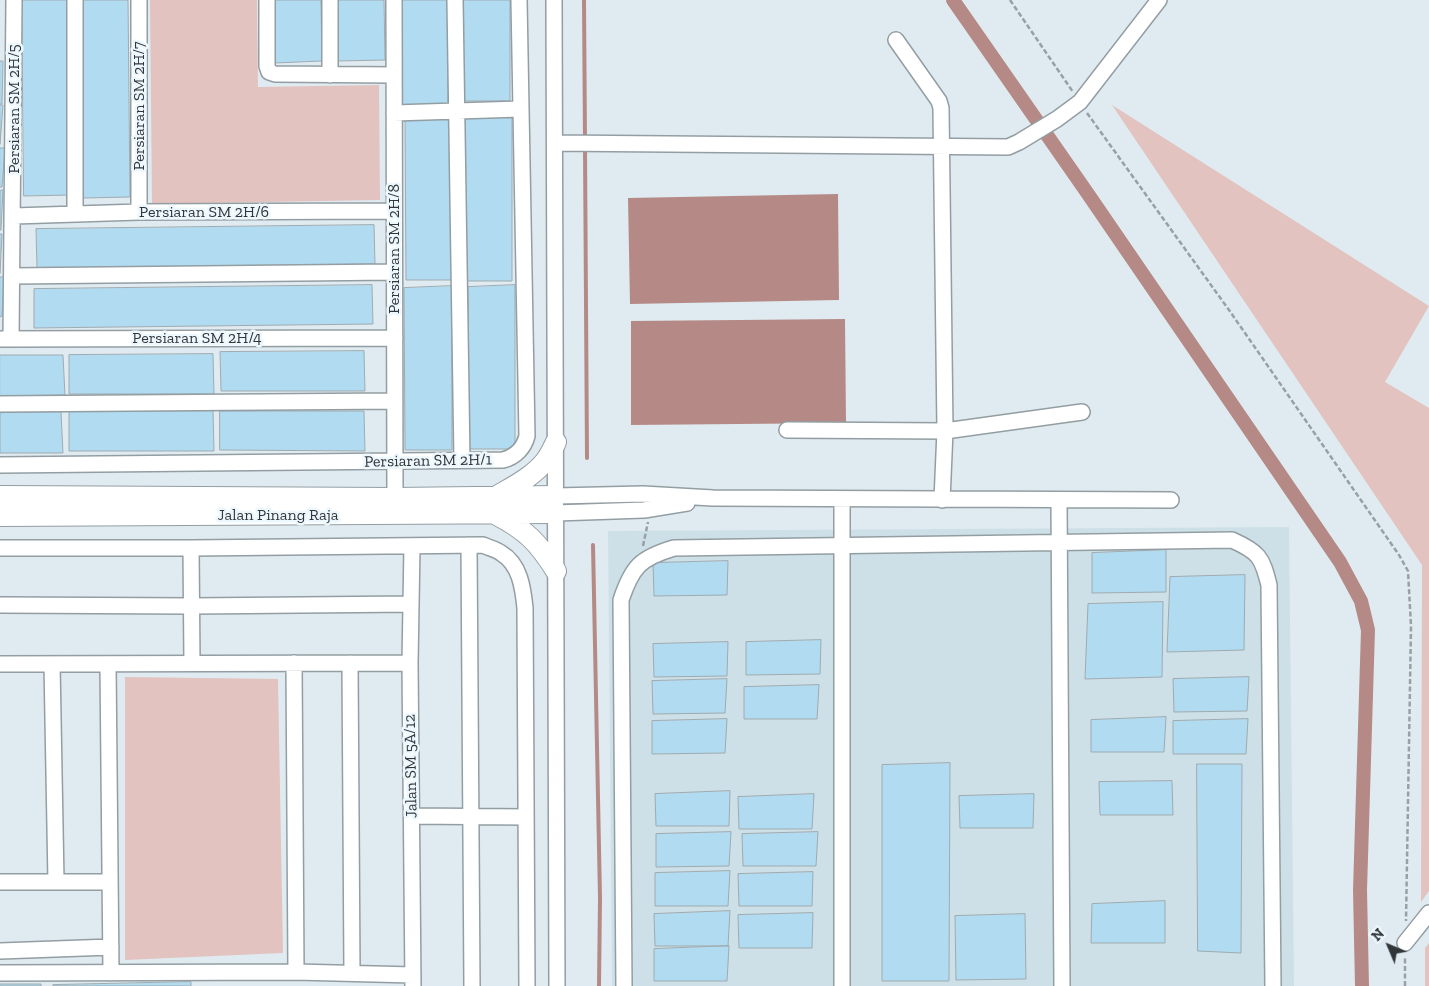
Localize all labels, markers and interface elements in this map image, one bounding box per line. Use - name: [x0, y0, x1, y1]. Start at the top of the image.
- street label: Persiaran SM 2H/7: [129, 41, 149, 171]
- street label: Persiaran SM 2H/5: [4, 44, 24, 174]
- street label: Persiaran SM 2H/8: [384, 184, 404, 314]
- street label: Persiaran SM 2H/6: [139, 202, 269, 222]
- street label: Persiaran SM 2H/4: [132, 328, 262, 348]
- street label: Persiaran SM 2H/1: [364, 450, 492, 472]
- street label: Jalan Pinang Raja: [218, 505, 338, 525]
- street label: Jalan SM 5A/12: [400, 714, 422, 818]
- north arrow: [1364, 921, 1414, 971]
- text: N: [1368, 925, 1388, 945]

